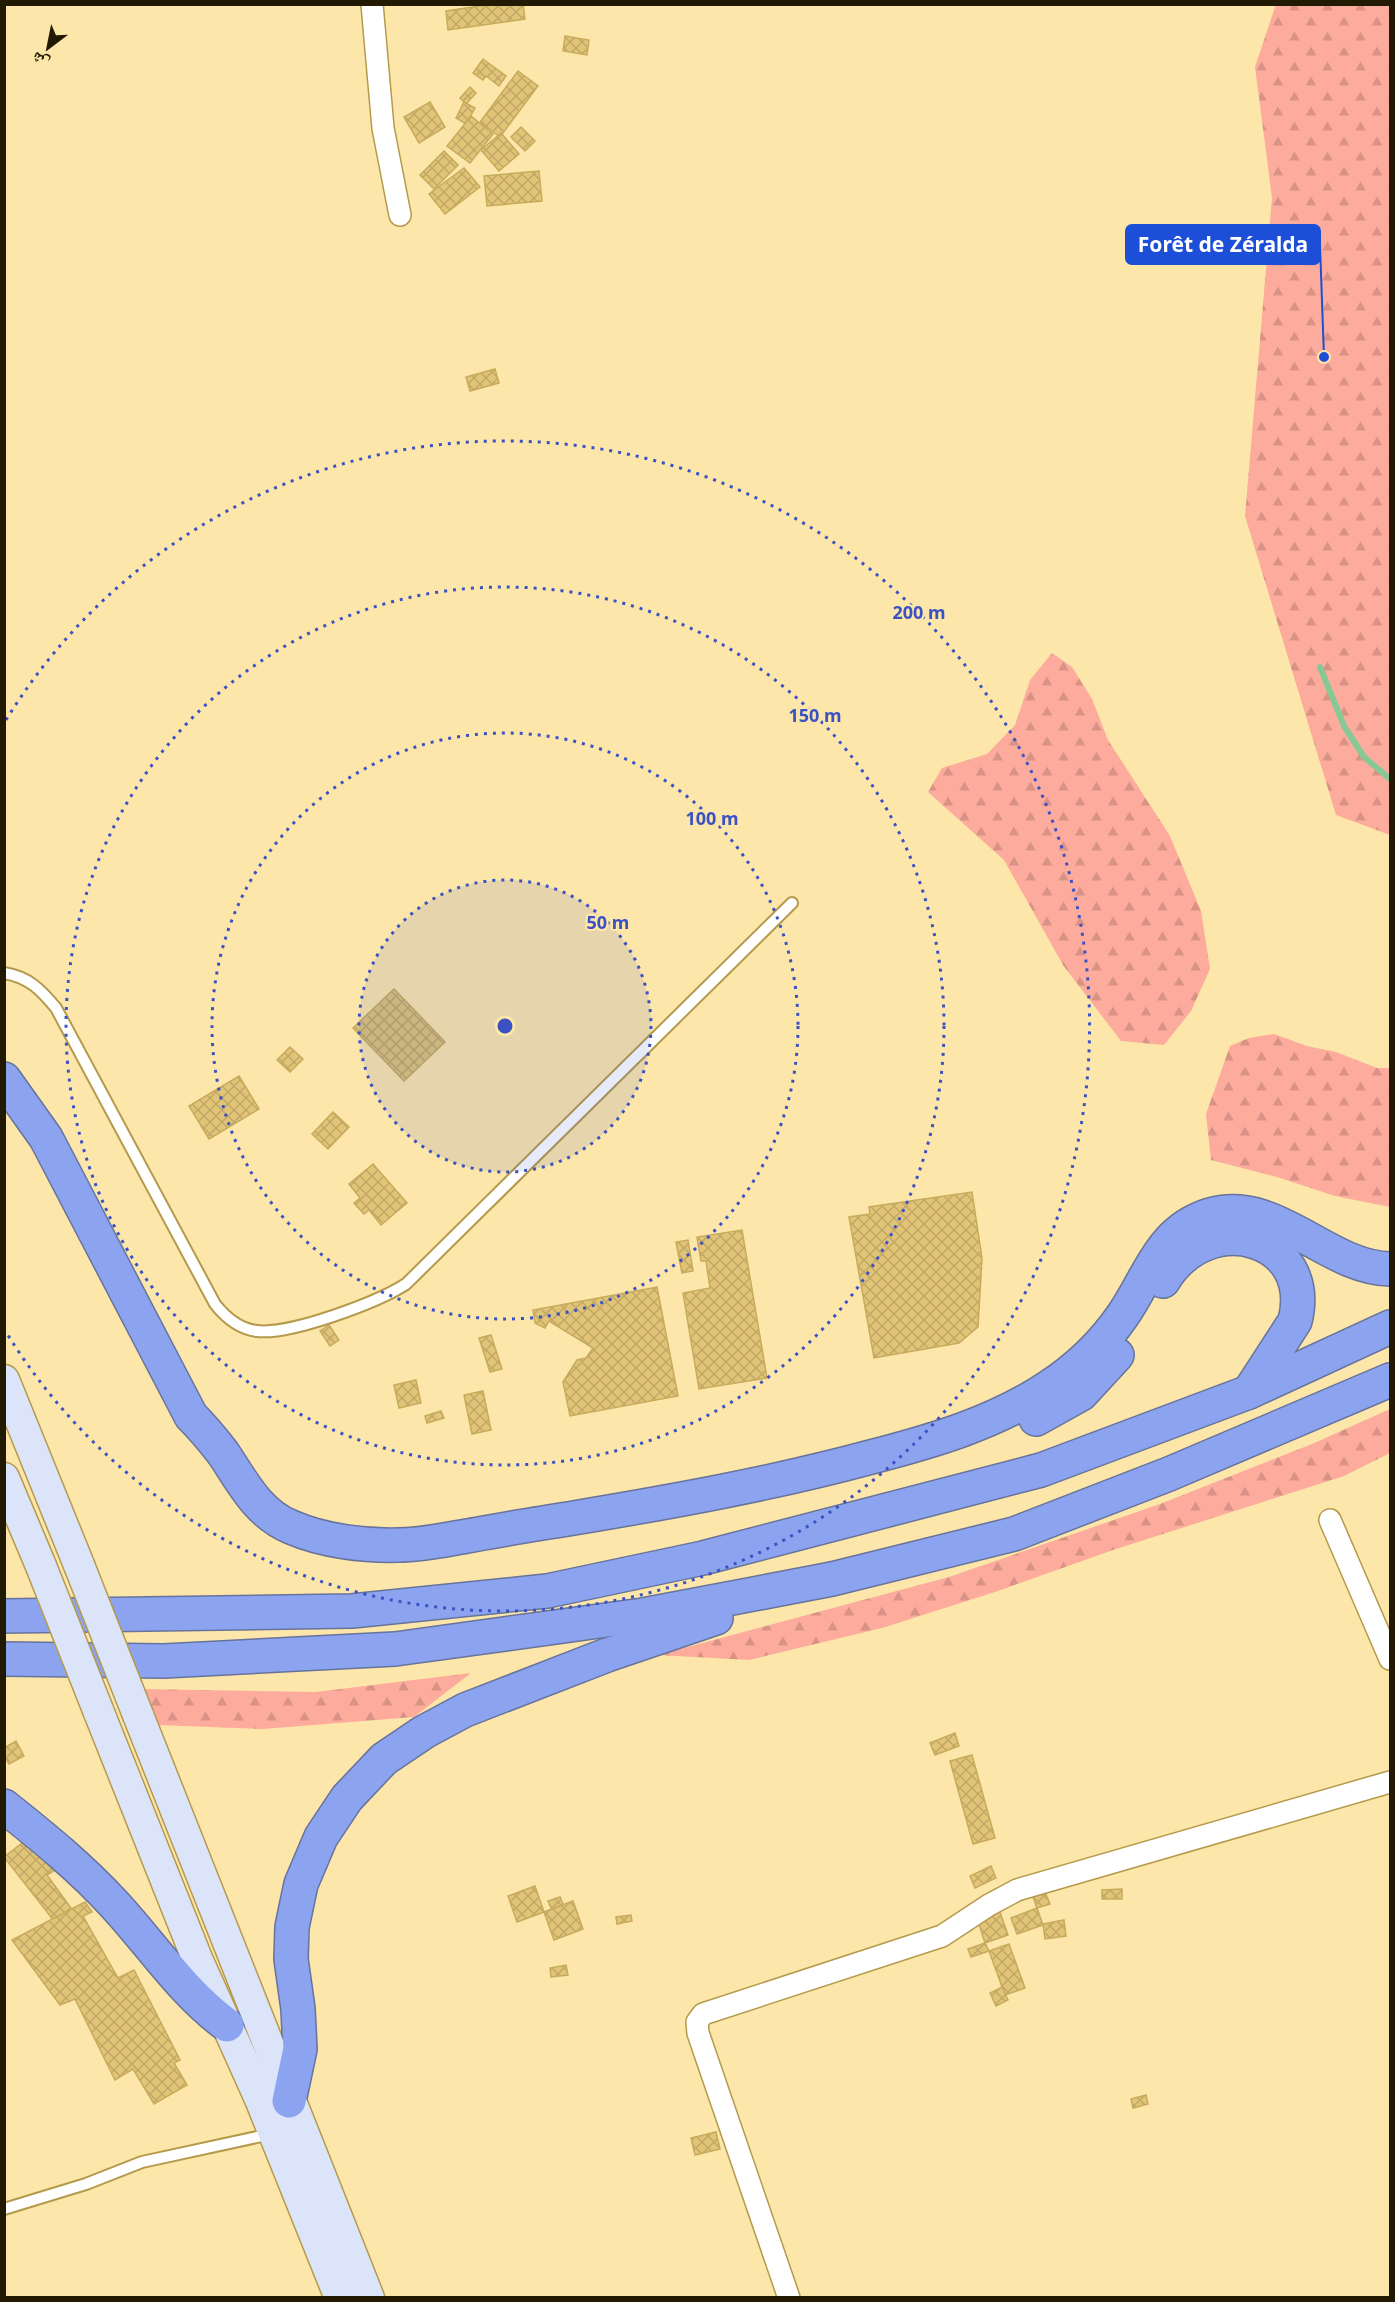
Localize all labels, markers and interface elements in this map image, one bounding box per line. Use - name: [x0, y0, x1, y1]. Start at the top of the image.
- north arrow: [18, 18, 78, 78]
- text: ش: [27, 47, 53, 75]
- callout: Forêt de Zéralda: [1126, 225, 1320, 264]
- text: Forêt de Zéralda: [1138, 230, 1308, 258]
- text: 200 m: [892, 600, 946, 624]
- text: 150 m: [788, 703, 842, 727]
- text: 100 m: [685, 806, 739, 830]
- text: 50 m: [587, 910, 629, 934]
- centre of rings: [495, 1016, 515, 1036]

